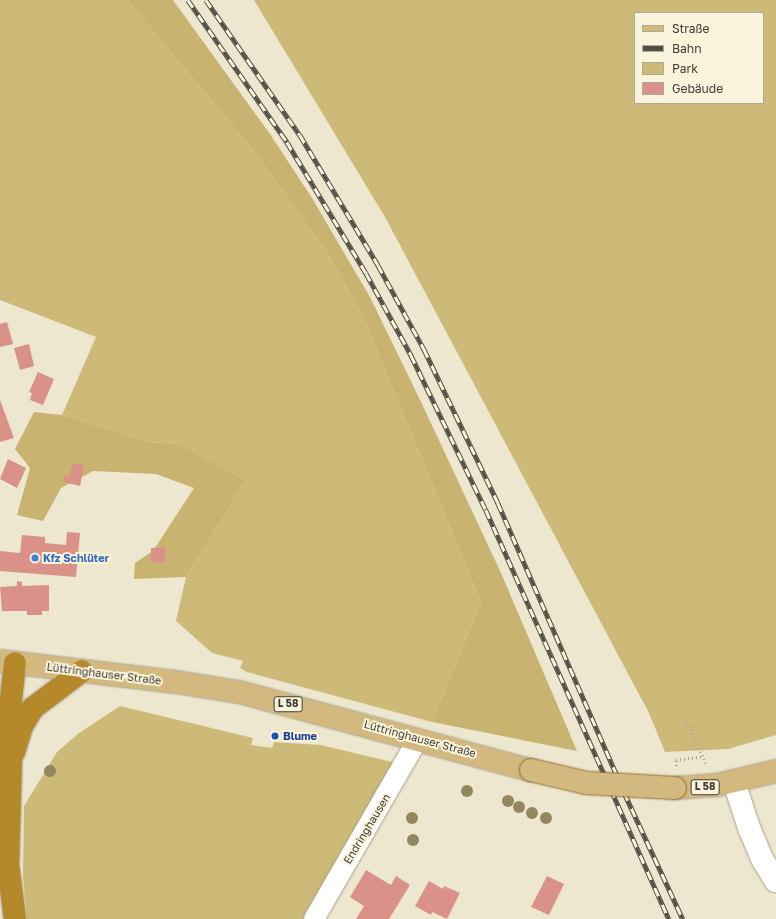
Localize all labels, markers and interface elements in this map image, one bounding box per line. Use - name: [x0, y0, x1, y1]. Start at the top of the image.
- legend: [634, 12, 764, 104]
- text: Straße: [672, 21, 710, 36]
- text: Bahn: [672, 41, 702, 56]
- text: Park: [672, 61, 698, 76]
- text: Gebäude: [672, 81, 723, 96]
- place label: Kfz Schlüter: [43, 551, 109, 565]
- marker: Kfz Schlüter: [30, 553, 40, 563]
- street label: Lüttringhauser Straße: [46, 660, 162, 688]
- road number: L 58: [273, 696, 303, 712]
- street label: Lüttringhauser Straße: [363, 718, 477, 760]
- place label: Blume: [283, 729, 317, 743]
- marker: Blume: [270, 731, 280, 741]
- road number: L 58: [690, 779, 720, 795]
- street label: Endringhausen: [341, 791, 393, 867]

